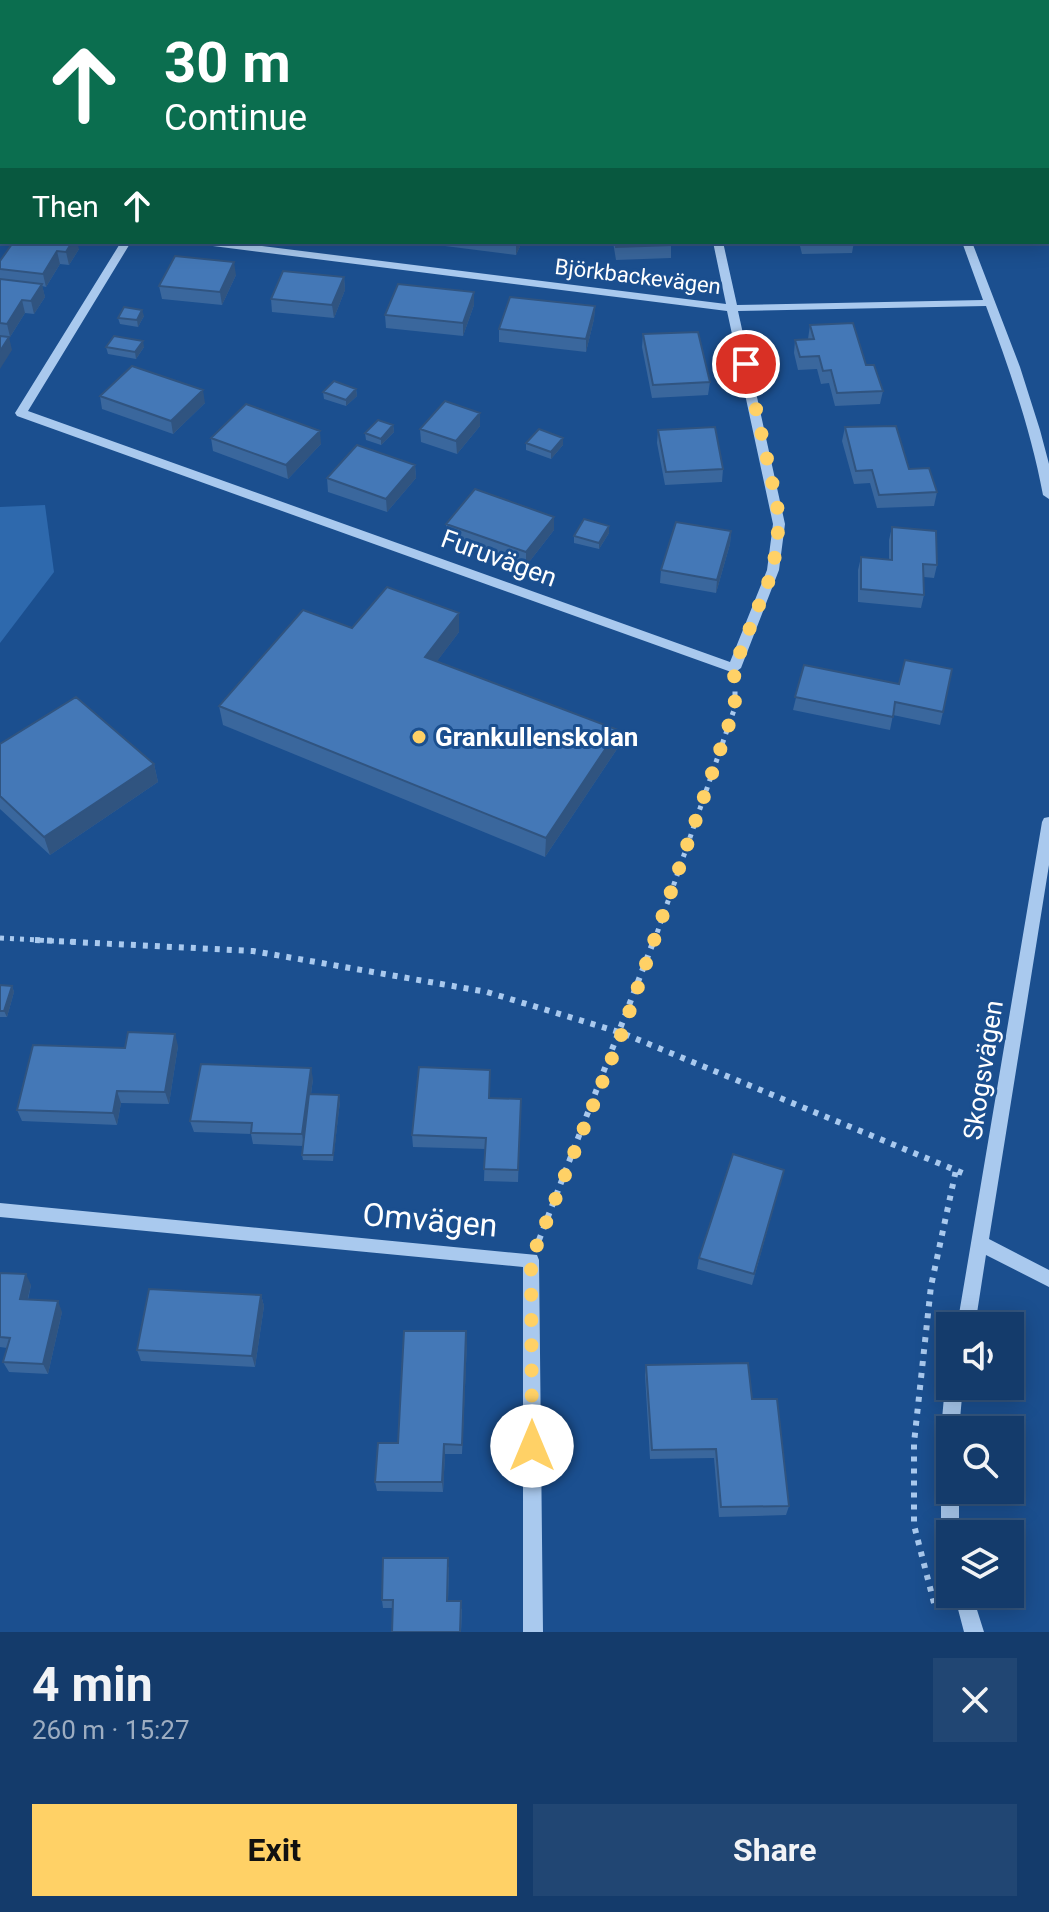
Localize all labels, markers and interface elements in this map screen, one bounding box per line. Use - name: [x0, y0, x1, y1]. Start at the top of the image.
- text: 30 m: [164, 30, 291, 96]
- icon: ahead: [32, 32, 136, 136]
- text: Continue: [164, 97, 307, 139]
- icon: ahead: [115, 184, 159, 228]
- text: Then: [32, 189, 99, 224]
- street label: Björkbackevägen: [554, 254, 722, 299]
- pin: [712, 330, 780, 398]
- icon: arrive: [724, 342, 768, 386]
- street label: Furuvägen: [437, 523, 561, 593]
- place label: Grankullenskolan: [435, 722, 638, 752]
- marker: Grankullenskolan: [410, 728, 428, 746]
- street label: Skogsvägen: [957, 998, 1009, 1142]
- street label: Omvägen: [361, 1195, 499, 1245]
- map controls: [936, 1312, 1024, 1608]
- button: sound: [936, 1312, 1024, 1400]
- position arrow: [490, 1404, 574, 1488]
- button: search: [936, 1416, 1024, 1504]
- button: layers: [936, 1520, 1024, 1608]
- text: 4 min: [32, 1656, 153, 1713]
- button: close: [933, 1658, 1017, 1742]
- text: 260 m · 15:27: [32, 1715, 190, 1745]
- button: Exit: [32, 1804, 517, 1896]
- button: Share: [533, 1804, 1017, 1896]

